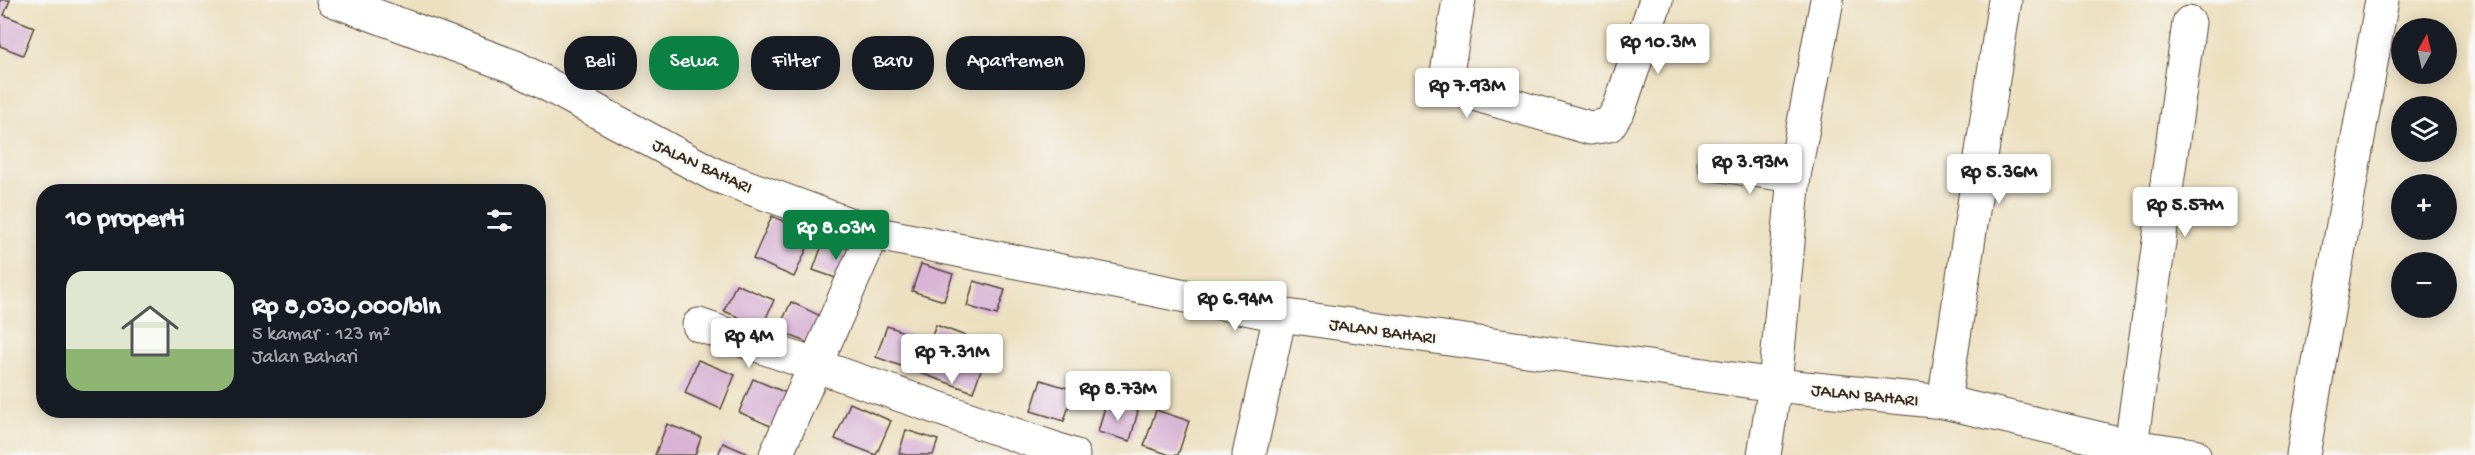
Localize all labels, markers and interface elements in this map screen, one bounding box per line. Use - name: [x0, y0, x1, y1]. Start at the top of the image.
- north arrow: [2391, 18, 2457, 84]
- map controls: [2391, 18, 2457, 318]
- pin: Rp 10.3M: [1596, 24, 1720, 75]
- text: Rp 10.3M: [1620, 32, 1696, 55]
- chip: Beli: [564, 36, 637, 90]
- chip: Sewa: [649, 36, 739, 90]
- chip: Filter: [751, 36, 840, 90]
- chip: Baru: [852, 36, 934, 90]
- chip: Apartemen: [946, 36, 1085, 90]
- pin: Rp 7.93M: [1405, 68, 1529, 119]
- text: Rp 7.93M: [1429, 76, 1505, 99]
- button: layers: [2391, 96, 2457, 162]
- street label: JALAN BAHARI: [649, 135, 755, 200]
- pin: Rp 3.93M: [1688, 144, 1812, 195]
- text: Rp 3.93M: [1712, 152, 1788, 175]
- pin: Rp 5.36M: [1937, 154, 2061, 205]
- text: Rp 5.36M: [1961, 162, 2037, 185]
- button: +: [2391, 174, 2457, 240]
- pin: Rp 5.57M: [2123, 187, 2247, 238]
- text: Rp 5.57M: [2147, 195, 2223, 218]
- icon: filters: [483, 204, 516, 237]
- text: 10 properti: [66, 205, 185, 236]
- pin: Rp 8.03M: [774, 210, 898, 261]
- text: Rp 8.03M: [797, 218, 875, 241]
- button: −: [2391, 252, 2457, 318]
- pin: Rp 6.94M: [1173, 281, 1297, 332]
- text: Rp 6.94M: [1198, 289, 1272, 312]
- text: Rp 8,030,000/bln: [252, 293, 441, 324]
- icon: home: [114, 295, 186, 367]
- street label: JALAN BAHARI: [1328, 315, 1438, 350]
- pin: Rp 4M: [707, 318, 791, 369]
- text: 5 kamar · 123 m²: [252, 324, 391, 347]
- text: Rp 4M: [725, 326, 773, 349]
- pin: Rp 7.31M: [890, 334, 1014, 385]
- text: Rp 7.31M: [915, 342, 989, 365]
- text: Jalan Bahari: [252, 347, 358, 370]
- pin: Rp 8.73M: [1056, 371, 1180, 422]
- text: Rp 8.73M: [1080, 379, 1156, 402]
- street label: JALAN BAHARI: [1810, 380, 1919, 413]

